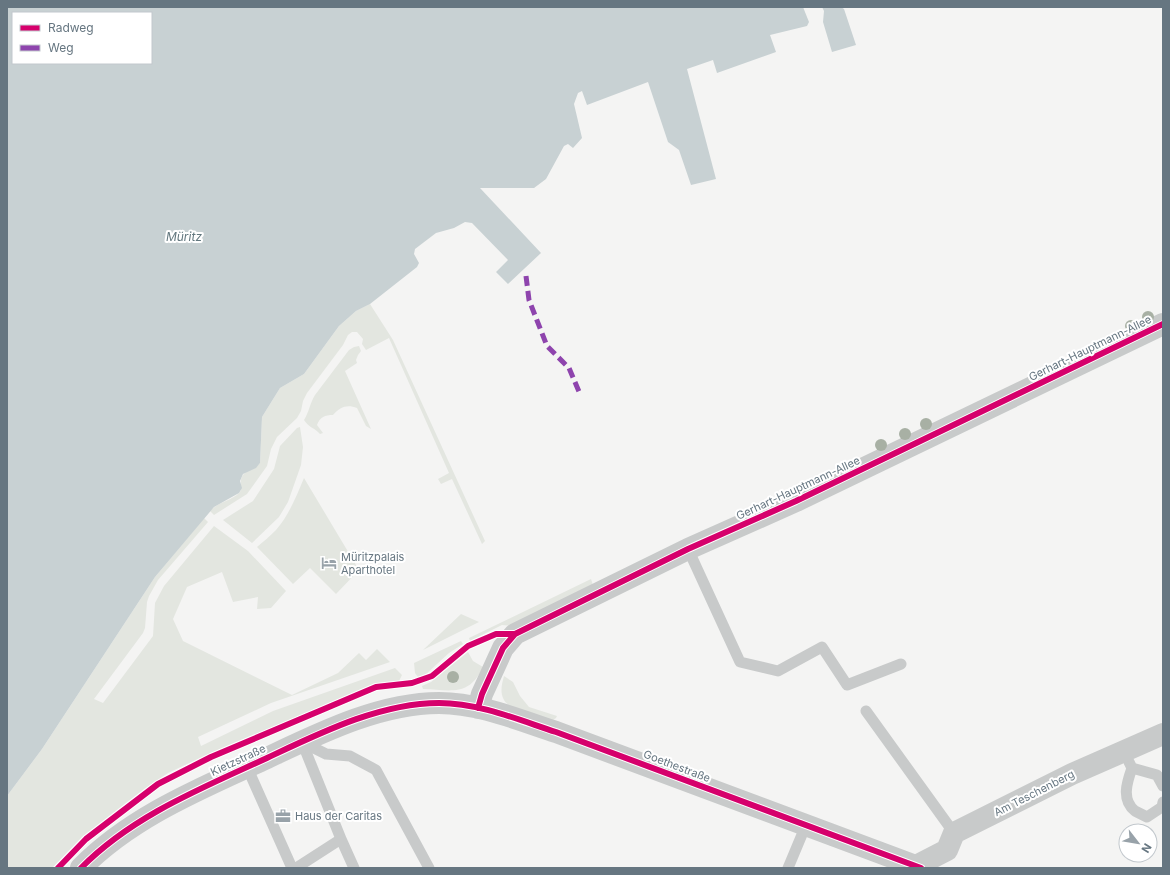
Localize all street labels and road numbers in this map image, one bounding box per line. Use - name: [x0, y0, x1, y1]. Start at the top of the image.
- street label: Gerhart-Hauptmann-Allee: [1026, 312, 1154, 384]
- street label: Gerhart-Hauptmann-Allee: [734, 453, 862, 523]
- street label: Kietzstraße: [208, 741, 268, 779]
- street label: Goethestraße: [642, 747, 712, 785]
- street label: Am Teschenberg: [991, 767, 1077, 819]

